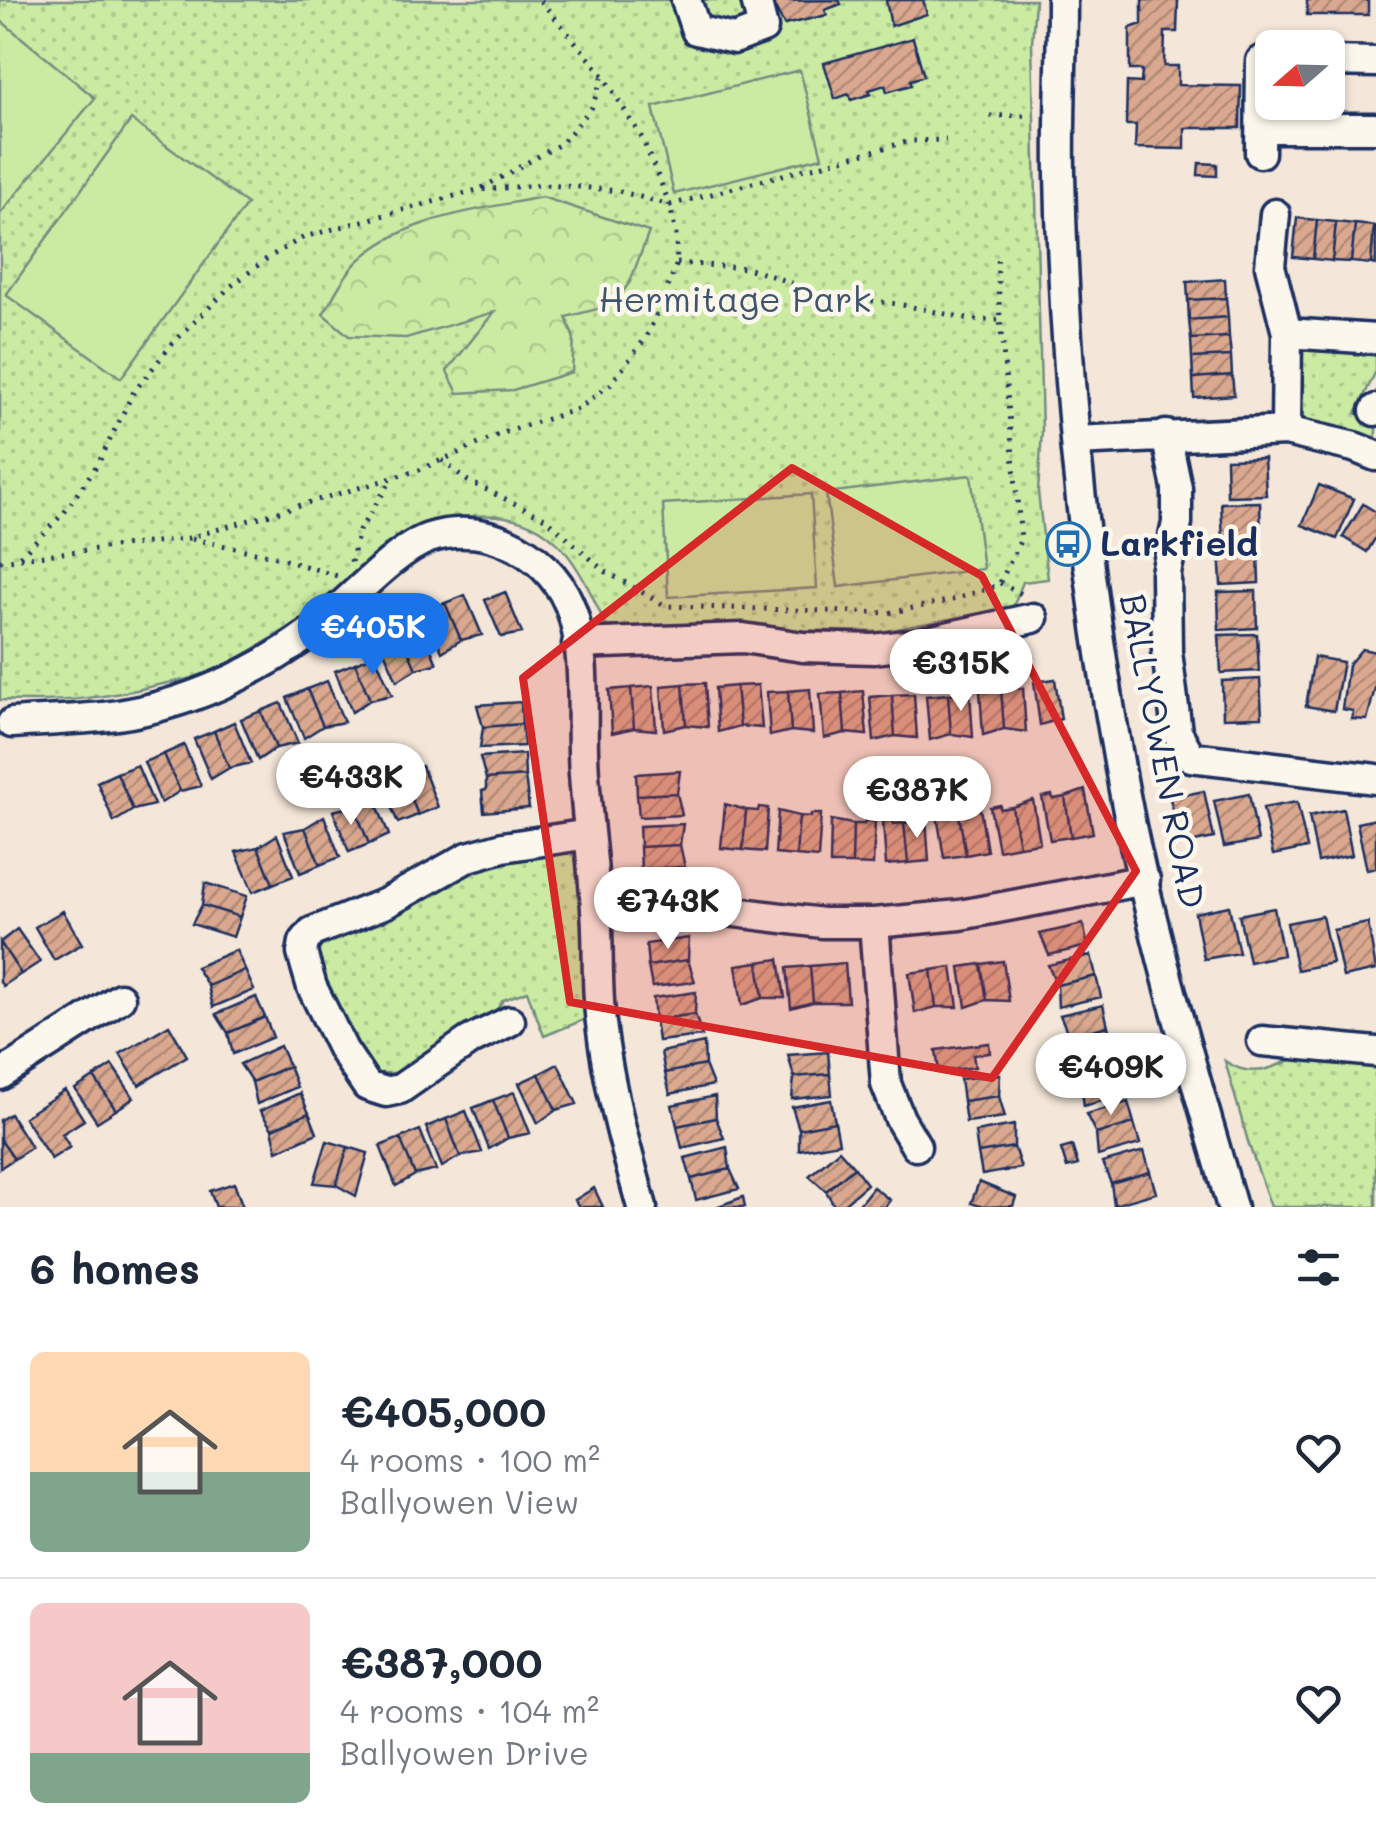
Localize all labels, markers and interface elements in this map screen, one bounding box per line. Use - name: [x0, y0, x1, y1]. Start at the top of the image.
- north arrow: [1255, 30, 1345, 120]
- map controls: [1255, 30, 1345, 120]
- park label: Hermitage Park: [599, 275, 871, 321]
- place label: Larkfield: [1100, 519, 1258, 565]
- bus stop icon: Larkfield: [1045, 521, 1091, 567]
- street label: BALLYOWEN ROAD: [1111, 589, 1217, 912]
- pin: €405K: [303, 593, 443, 678]
- text: €405K: [320, 604, 426, 646]
- pin: €315K: [891, 629, 1031, 714]
- text: €315K: [911, 640, 1011, 682]
- pin: €433K: [281, 743, 421, 828]
- text: €433K: [298, 754, 404, 796]
- pin: €387K: [847, 756, 987, 841]
- text: €387K: [865, 767, 969, 809]
- pin: €743K: [598, 867, 738, 952]
- text: €743K: [616, 878, 720, 920]
- pin: €409K: [1041, 1033, 1181, 1118]
- text: €409K: [1057, 1044, 1165, 1086]
- text: 6 homes: [30, 1240, 200, 1295]
- icon: filters: [1291, 1240, 1346, 1295]
- text: €405,000: [340, 1383, 546, 1438]
- icon: home: [110, 1392, 230, 1512]
- icon: heart: [1291, 1425, 1346, 1480]
- text: 4 rooms · 100 m²: [340, 1438, 600, 1480]
- text: Ballyowen View: [340, 1480, 579, 1522]
- text: €387,000: [340, 1634, 543, 1689]
- icon: home: [110, 1643, 230, 1763]
- icon: heart: [1291, 1676, 1346, 1731]
- text: 4 rooms · 104 m²: [340, 1689, 599, 1731]
- text: Ballyowen Drive: [340, 1731, 589, 1773]

